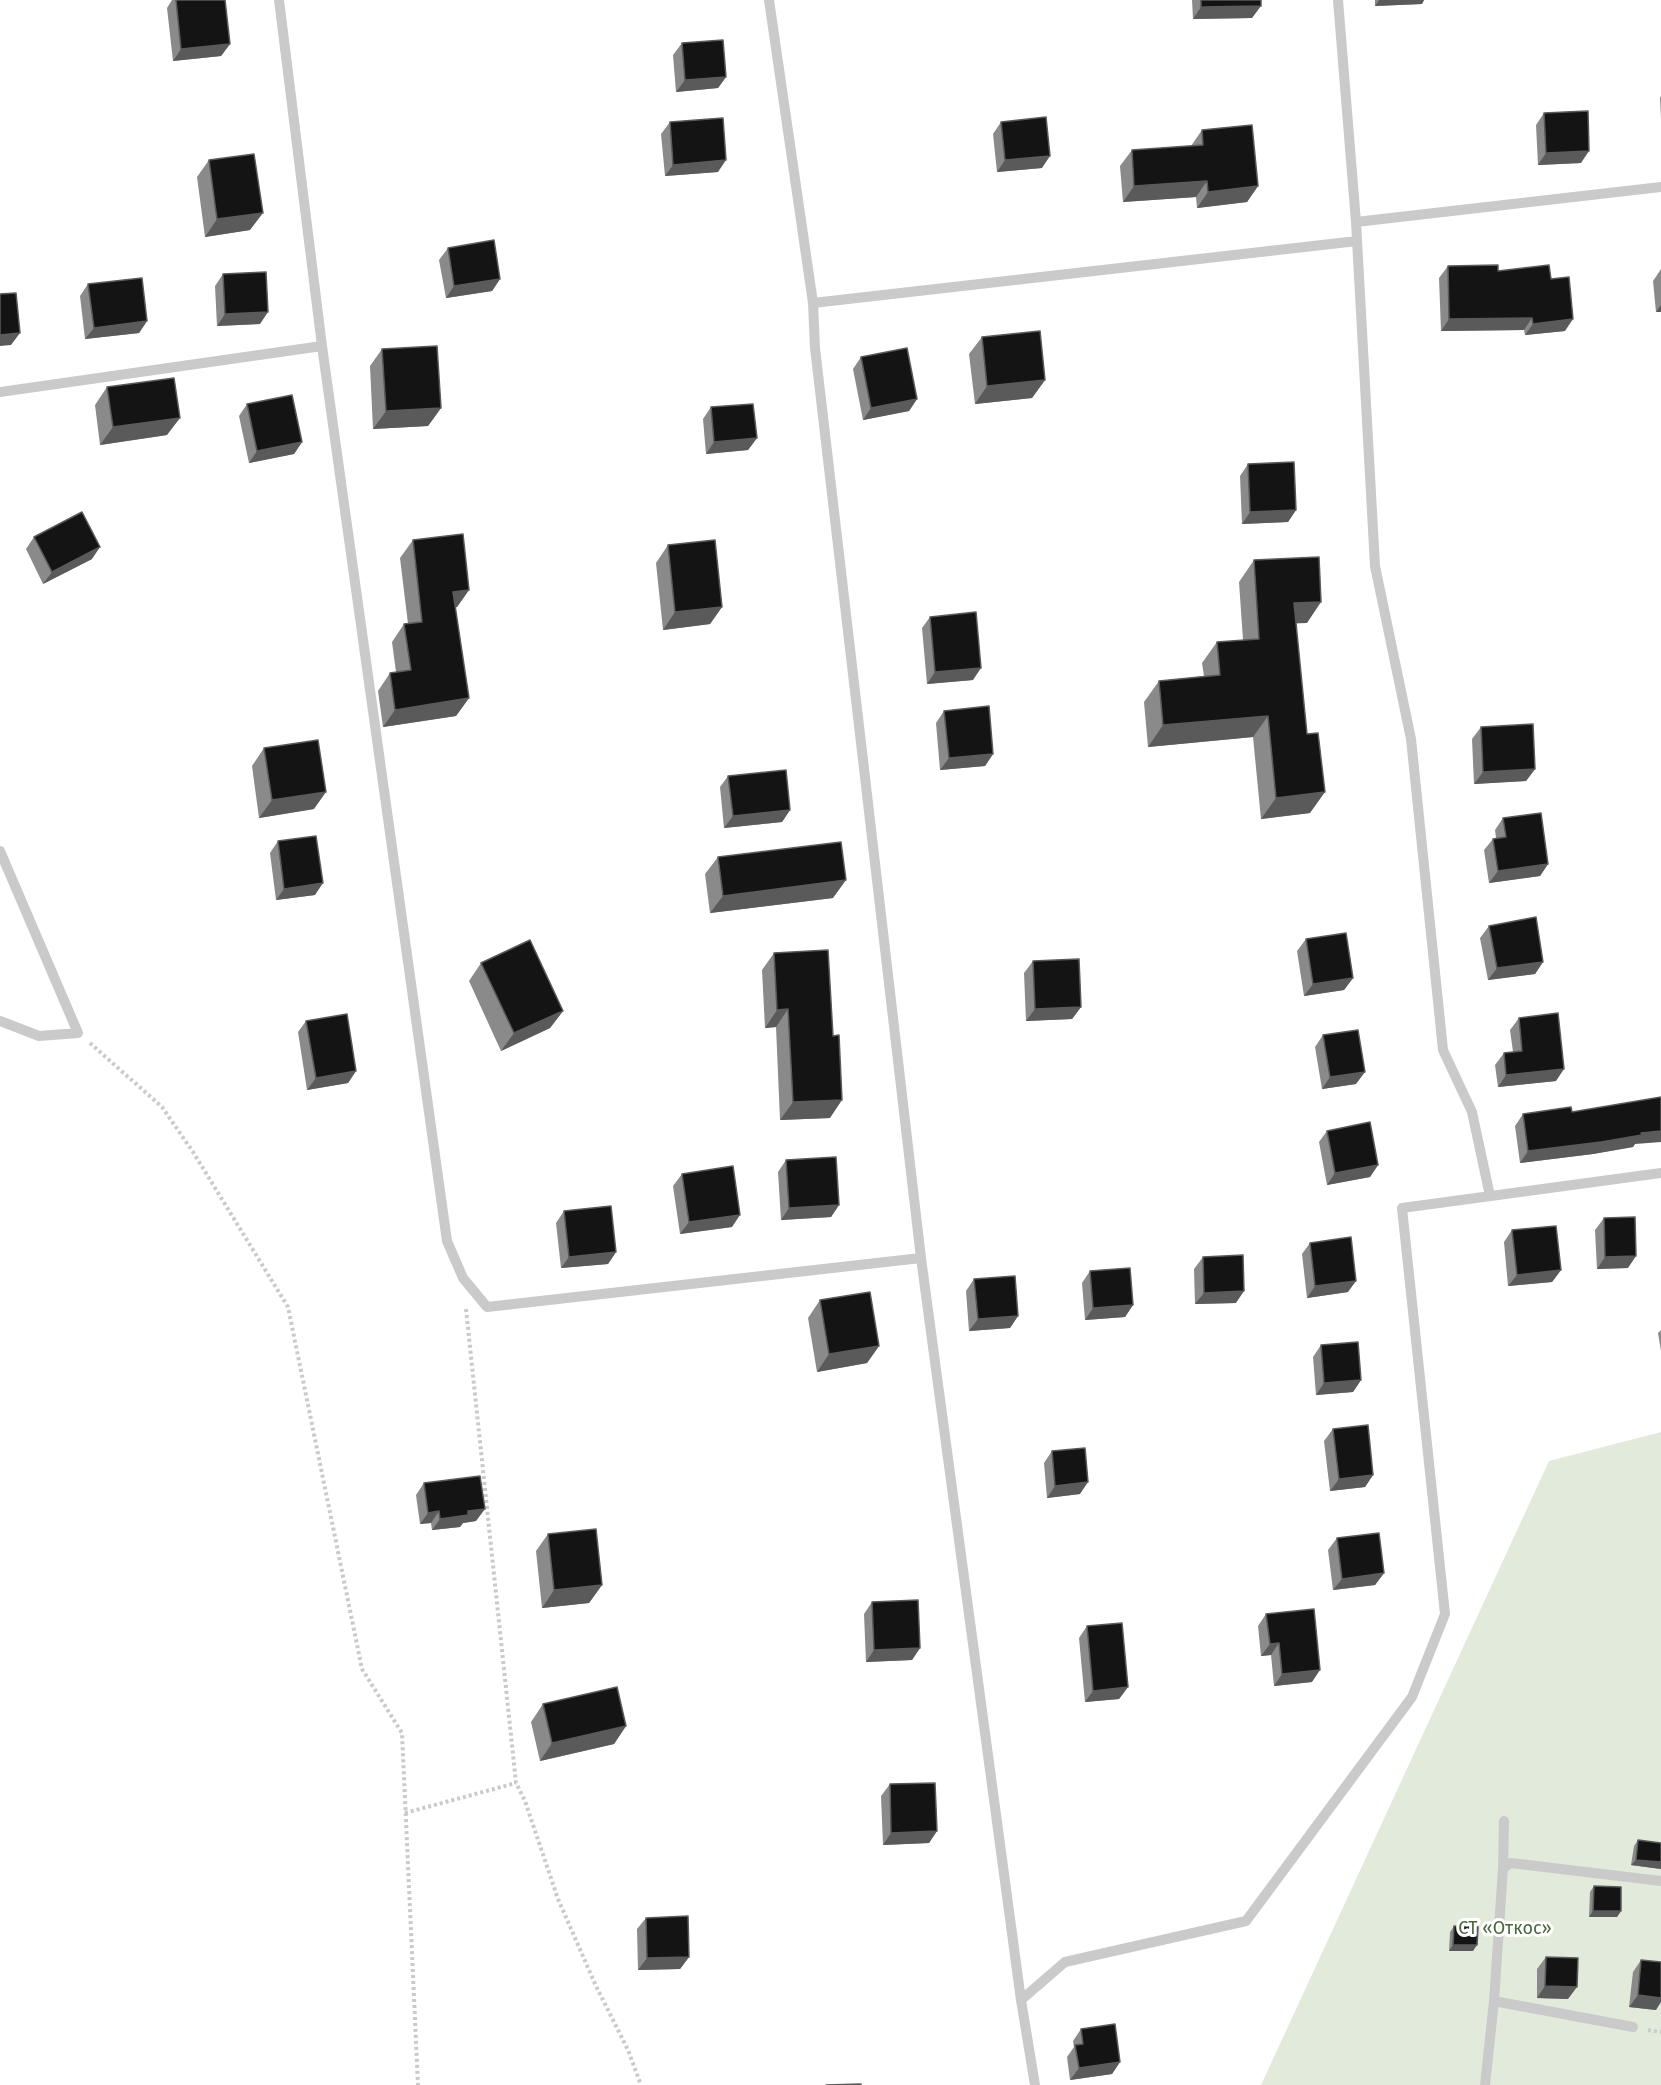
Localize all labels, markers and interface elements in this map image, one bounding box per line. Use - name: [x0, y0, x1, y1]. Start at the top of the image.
- park label: СТ «Откос»: [1458, 1918, 1552, 1940]

